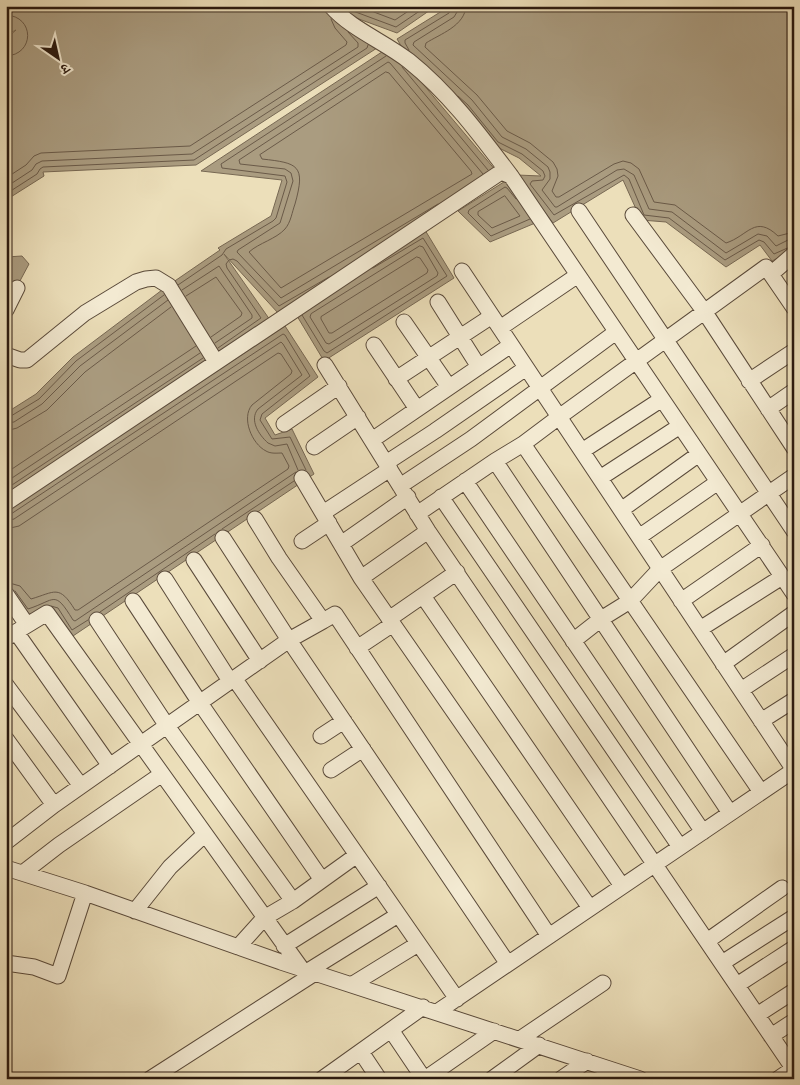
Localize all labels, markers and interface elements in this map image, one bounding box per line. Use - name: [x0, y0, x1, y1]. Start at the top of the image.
- north arrow: [32, 32, 82, 82]
- text: उ: [56, 58, 74, 78]

